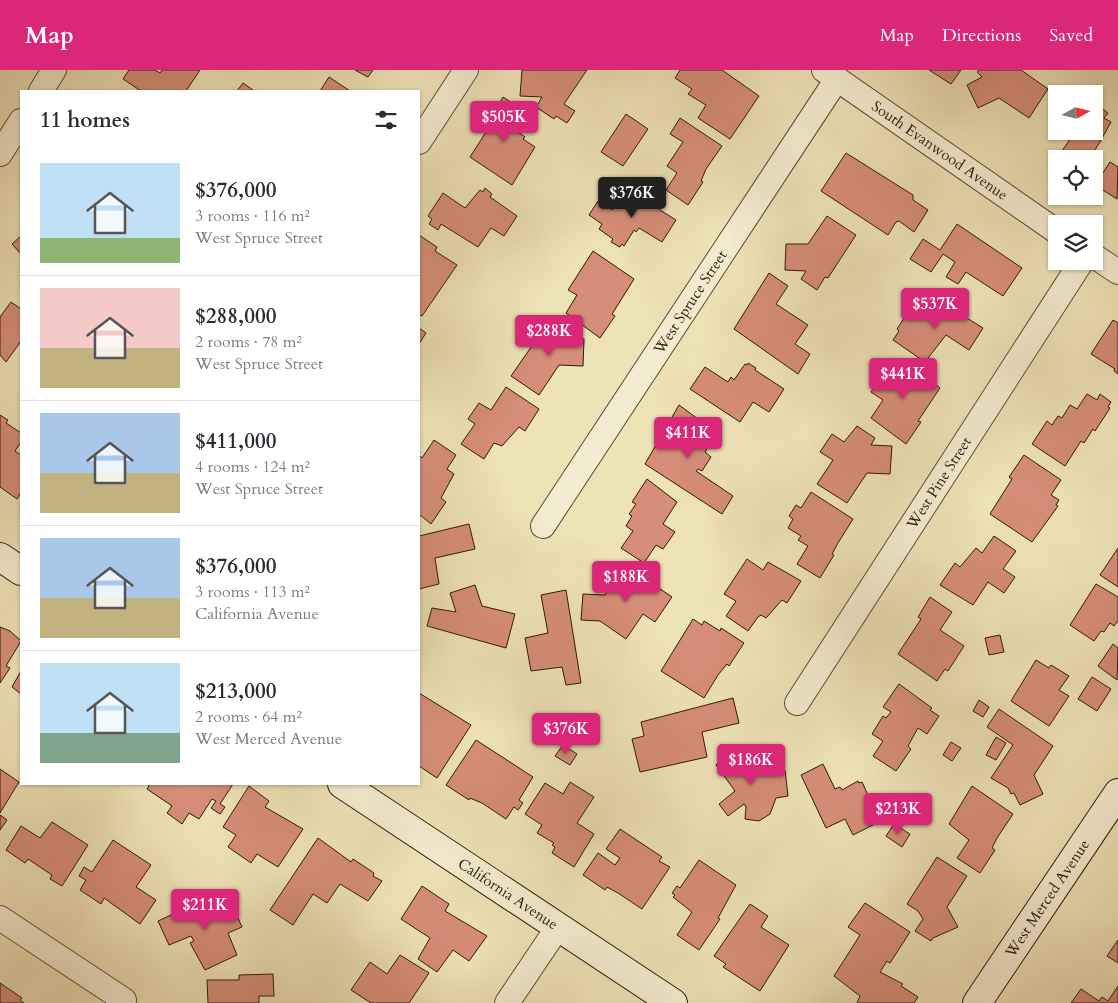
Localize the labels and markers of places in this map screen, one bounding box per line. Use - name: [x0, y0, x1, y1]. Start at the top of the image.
- pin: $505K: [469, 100, 539, 143]
- pin: $376K: [597, 176, 667, 219]
- pin: $537K: [900, 288, 970, 330]
- pin: $288K: [514, 314, 584, 357]
- pin: $441K: [868, 358, 938, 400]
- pin: $411K: [653, 416, 723, 459]
- pin: $188K: [591, 560, 661, 603]
- pin: $376K: [531, 712, 601, 755]
- pin: $186K: [716, 744, 786, 786]
- pin: $213K: [863, 792, 933, 835]
- pin: $211K: [170, 888, 240, 931]

